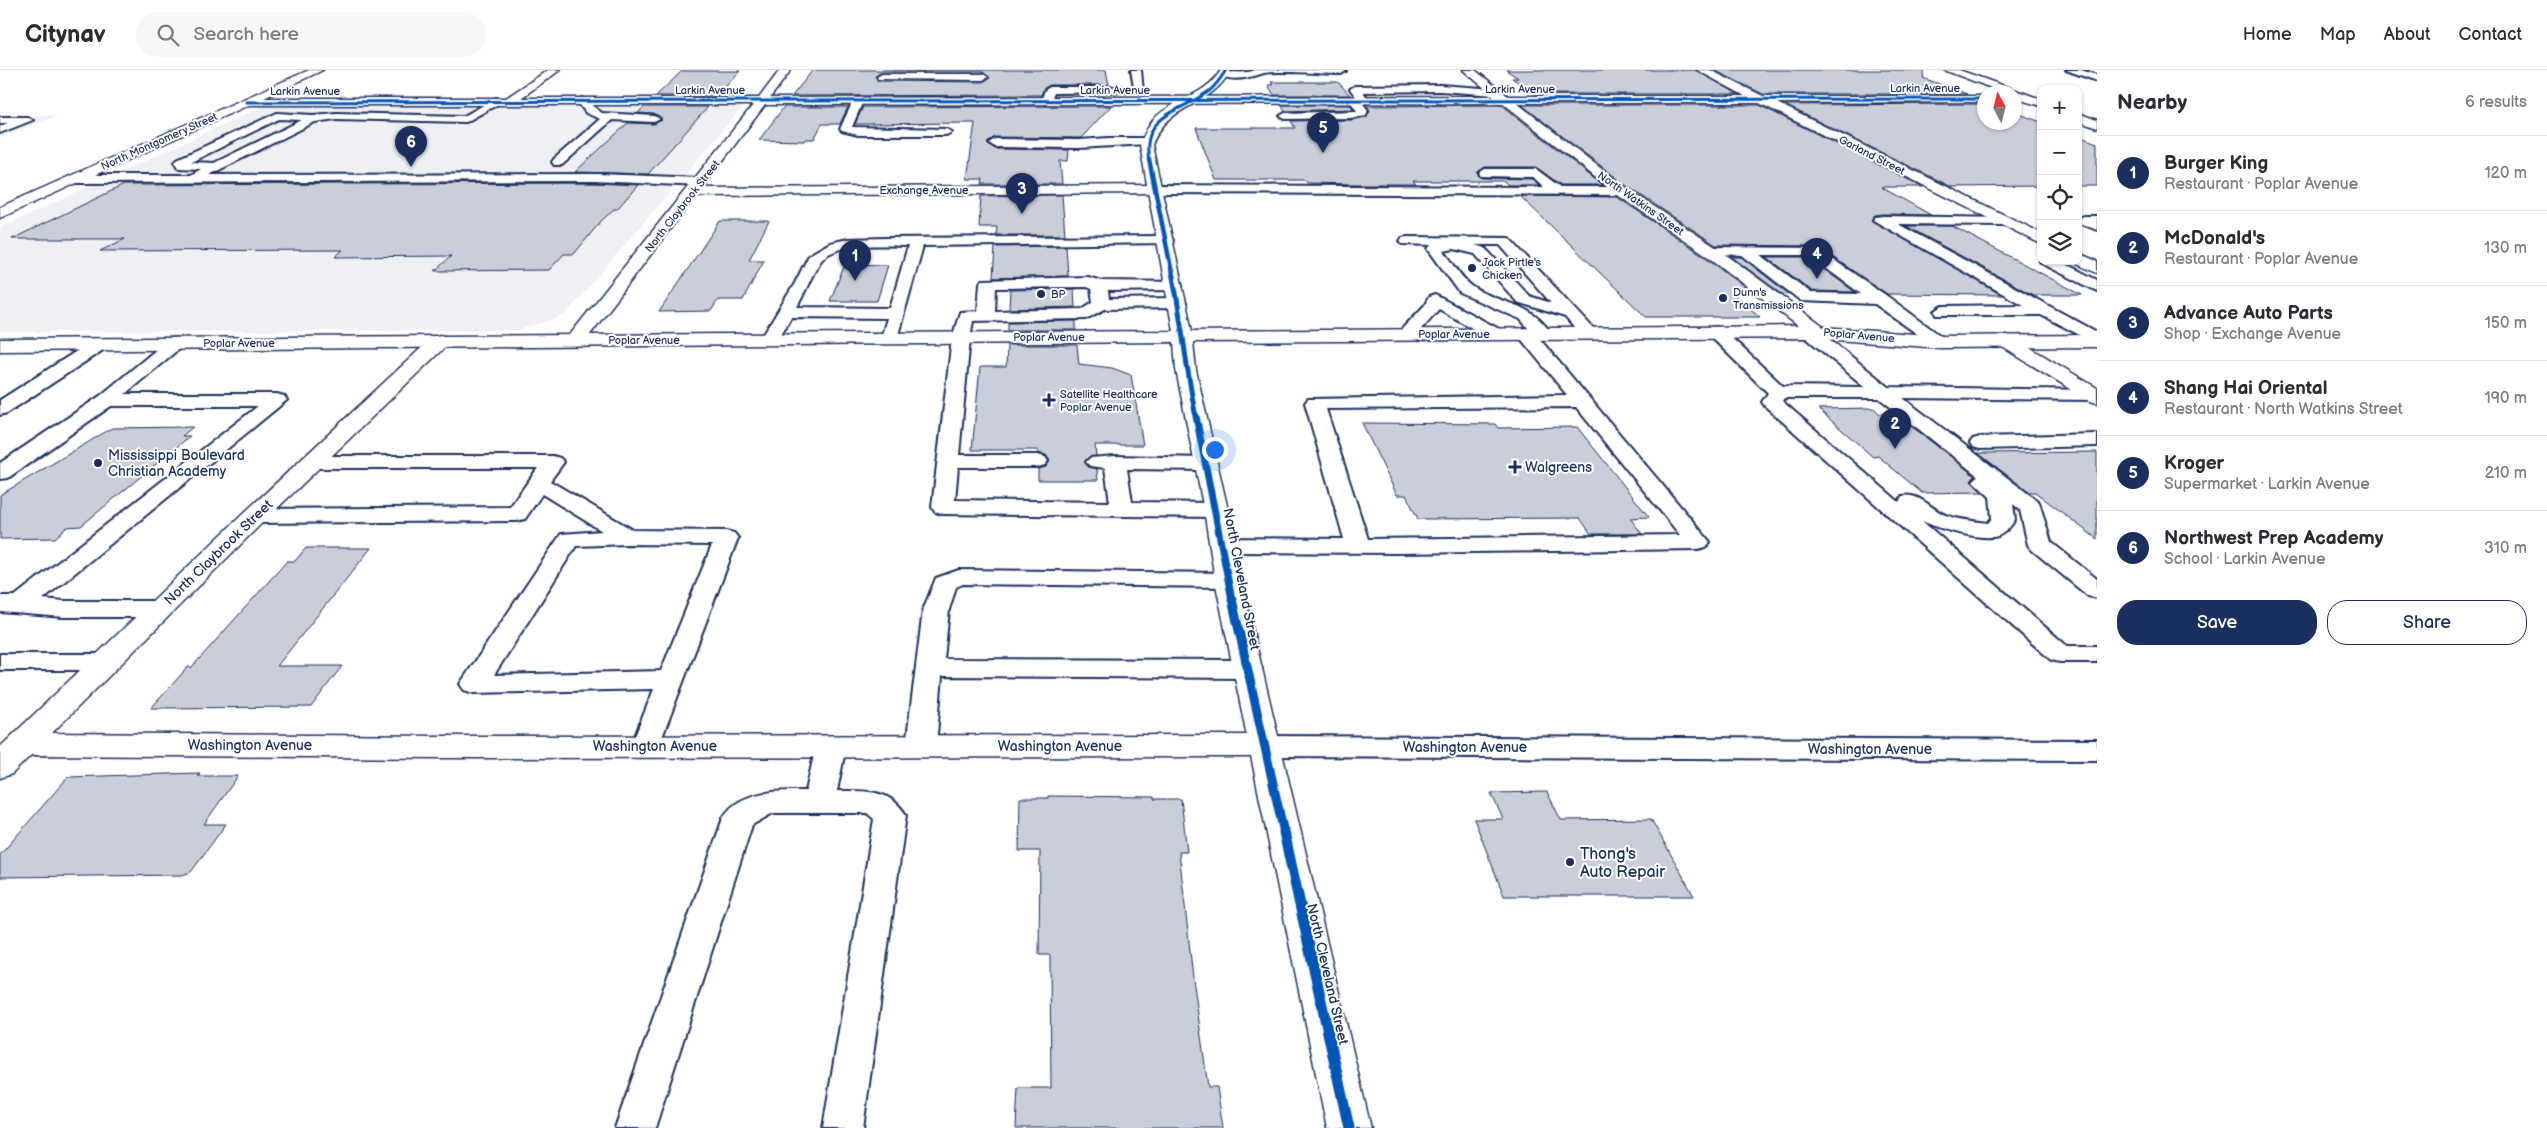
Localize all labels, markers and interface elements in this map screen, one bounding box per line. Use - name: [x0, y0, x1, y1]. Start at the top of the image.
- search box: [136, 12, 486, 57]
- text: Citynav: [25, 20, 106, 49]
- icon: search: [154, 21, 182, 49]
- text: Search here: [194, 23, 299, 46]
- text: Home: [2243, 24, 2292, 45]
- text: Map: [2320, 24, 2356, 45]
- text: About: [2384, 24, 2431, 45]
- text: Contact: [2459, 24, 2522, 45]
- street label: Larkin Avenue: [1890, 82, 1961, 95]
- street label: Larkin Avenue: [1485, 83, 1556, 96]
- street label: Larkin Avenue: [675, 84, 746, 97]
- street label: Larkin Avenue: [1080, 84, 1151, 97]
- street label: Larkin Avenue: [270, 85, 341, 98]
- north arrow: [1977, 85, 2022, 130]
- map controls: [2037, 85, 2082, 265]
- button: +: [2037, 85, 2082, 130]
- text: Nearby: [2117, 90, 2187, 115]
- text: 6 results: [2465, 93, 2527, 112]
- street label: North Montgomery Street: [99, 110, 220, 173]
- pin: 5: [1307, 112, 1339, 153]
- pin: 6: [395, 126, 427, 167]
- button: −: [2037, 130, 2082, 175]
- street label: Garland Street: [1837, 133, 1908, 178]
- text: Burger King: [2164, 152, 2268, 175]
- street label: North Claybrook Street: [642, 157, 723, 255]
- text: 1: [2130, 164, 2136, 183]
- text: 120 m: [2484, 164, 2527, 183]
- street label: North Watkins Street: [1595, 169, 1687, 238]
- pin: 3: [1006, 173, 1038, 214]
- button: locate: [2037, 175, 2082, 220]
- text: Restaurant · Poplar Avenue: [2164, 175, 2358, 194]
- street label: Exchange Avenue: [879, 184, 969, 197]
- button: layers: [2037, 220, 2082, 265]
- text: McDonald's: [2164, 227, 2265, 250]
- pin: 4: [1801, 238, 1833, 279]
- text: 2: [2128, 239, 2138, 258]
- text: 130 m: [2484, 239, 2527, 258]
- pin: 1: [839, 240, 871, 281]
- text: Restaurant · Poplar Avenue: [2164, 250, 2358, 269]
- place label: Jack Pirtle's Chicken: [1482, 256, 1542, 282]
- marker: Jack Pirtle's Chicken: [1466, 262, 1478, 274]
- place label: Dunn's Transmissions: [1733, 286, 1804, 312]
- marker: BP: [1035, 288, 1047, 300]
- place label: BP: [1051, 288, 1066, 301]
- marker: Dunn's Transmissions: [1717, 292, 1729, 304]
- text: Advance Auto Parts: [2164, 302, 2333, 325]
- text: 3: [2128, 314, 2138, 333]
- text: 150 m: [2485, 314, 2527, 333]
- text: Shop · Exchange Avenue: [2164, 325, 2341, 344]
- street label: Poplar Avenue: [1823, 326, 1896, 345]
- street label: Poplar Avenue: [1418, 328, 1490, 341]
- street label: Poplar Avenue: [1013, 331, 1085, 344]
- street label: Poplar Avenue: [608, 334, 680, 347]
- street label: Poplar Avenue: [203, 337, 275, 350]
- text: Shang Hai Oriental: [2164, 377, 2327, 400]
- place label: Satellite Healthcare Poplar Avenue: [1060, 388, 1158, 414]
- text: 4: [2128, 389, 2138, 408]
- text: 190 m: [2485, 389, 2527, 408]
- marker: Satellite Healthcare Poplar Avenue: [1042, 393, 1056, 407]
- text: Restaurant · North Watkins Street: [2164, 400, 2403, 419]
- pin: 2: [1879, 408, 1911, 449]
- your location: [1202, 437, 1228, 463]
- place label: Mississippi Boulevard Christian Academy: [108, 447, 245, 480]
- text: Kroger: [2164, 452, 2224, 475]
- marker: Mississippi Boulevard Christian Academy: [92, 457, 104, 469]
- place label: Walgreens: [1525, 459, 1592, 476]
- marker: Walgreens: [1509, 461, 1521, 473]
- text: 5: [2128, 464, 2138, 483]
- text: 210 m: [2485, 464, 2527, 483]
- text: Supermarket · Larkin Avenue: [2164, 475, 2370, 494]
- street label: North Claybrook Street: [161, 496, 277, 609]
- street label: North Cleveland Street: [1219, 507, 1264, 652]
- text: Northwest Prep Academy: [2164, 527, 2383, 550]
- text: 6: [2128, 539, 2138, 558]
- text: 310 m: [2484, 539, 2527, 558]
- text: School · Larkin Avenue: [2164, 550, 2325, 569]
- button: Save: [2117, 600, 2317, 645]
- button: Share: [2327, 600, 2527, 645]
- street label: Washington Avenue: [188, 737, 312, 754]
- street label: Washington Avenue: [593, 738, 717, 755]
- street label: Washington Avenue: [998, 738, 1122, 755]
- street label: Washington Avenue: [1403, 739, 1527, 756]
- street label: Washington Avenue: [1808, 741, 1932, 758]
- place label: Thong's Auto Repair: [1580, 845, 1665, 882]
- marker: Thong's Auto Repair: [1564, 856, 1576, 868]
- street label: North Cleveland Street: [1303, 902, 1352, 1047]

